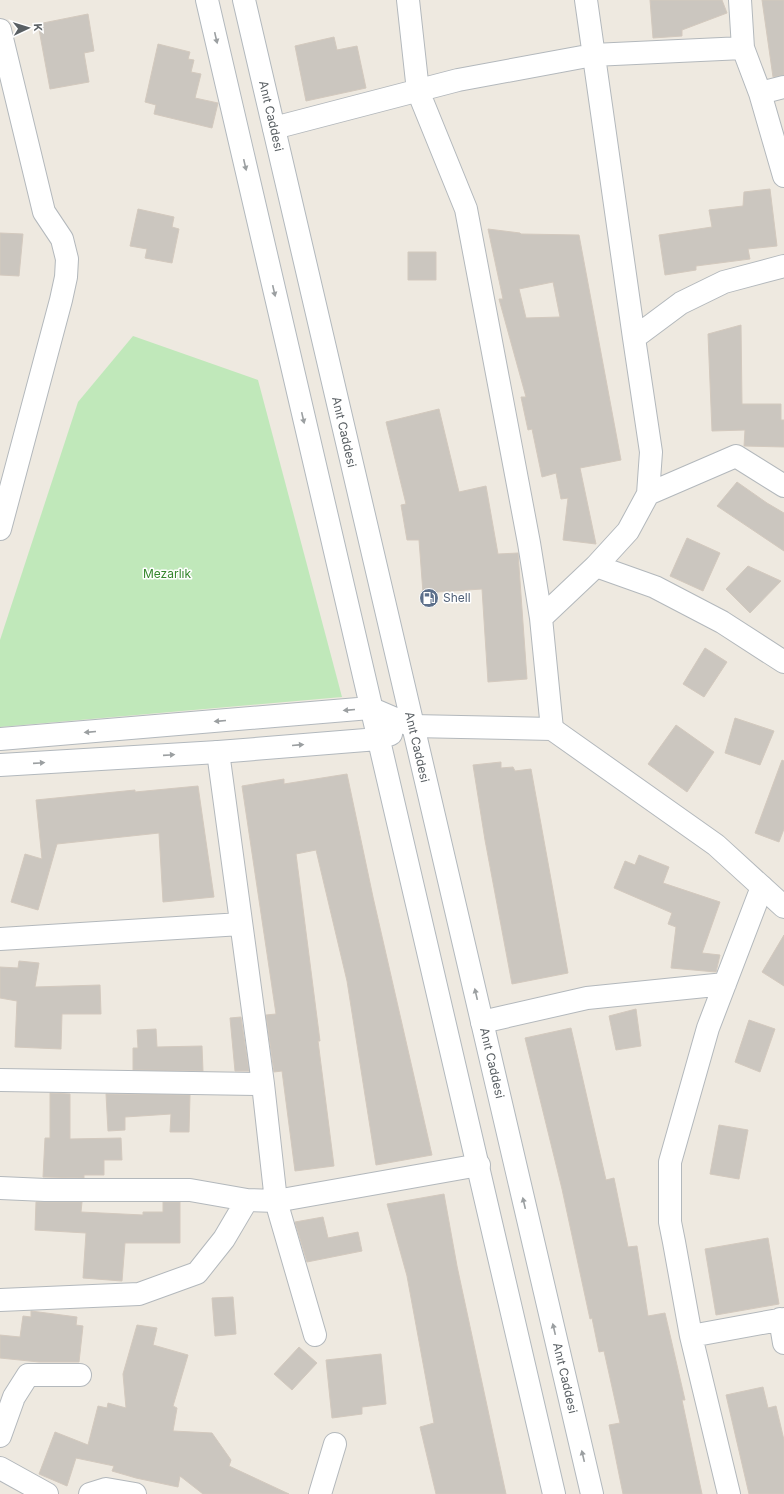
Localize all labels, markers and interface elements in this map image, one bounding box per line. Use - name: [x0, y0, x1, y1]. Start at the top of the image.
- north arrow: [8, 8, 48, 48]
- text: K: [31, 23, 45, 32]
- one-way arrow: [213, 32, 219, 44]
- street label: Anıt Caddesi: [256, 79, 287, 153]
- one-way arrow: [242, 158, 248, 171]
- one-way arrow: [272, 285, 278, 298]
- street label: Anıt Caddesi: [329, 395, 360, 469]
- one-way arrow: [301, 412, 307, 424]
- park label: Mezarlık: [143, 566, 191, 581]
- fuel station icon: Shell: [418, 587, 440, 609]
- place label: Shell: [443, 590, 471, 605]
- one-way arrow: [343, 707, 355, 714]
- street label: Anıt Caddesi: [402, 710, 433, 784]
- one-way arrow: [214, 717, 226, 724]
- one-way arrow: [84, 728, 96, 735]
- one-way arrow: [292, 742, 304, 749]
- one-way arrow: [163, 751, 175, 758]
- one-way arrow: [33, 759, 45, 766]
- one-way arrow: [473, 988, 479, 1000]
- street label: Anıt Caddesi: [477, 1026, 508, 1100]
- one-way arrow: [521, 1197, 527, 1209]
- one-way arrow: [550, 1323, 556, 1336]
- street label: Anıt Caddesi: [550, 1341, 581, 1415]
- one-way arrow: [580, 1450, 586, 1462]

